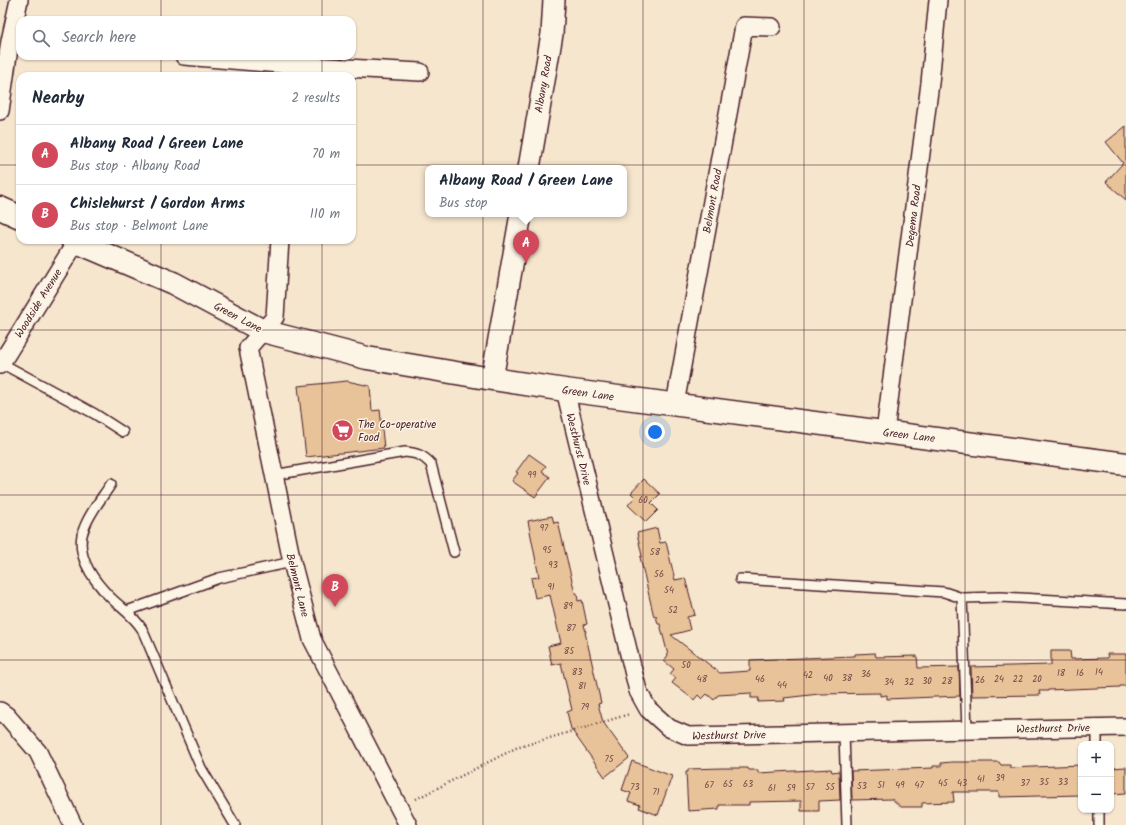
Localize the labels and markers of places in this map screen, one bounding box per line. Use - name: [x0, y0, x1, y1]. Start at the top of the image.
- pin: A: [513, 230, 539, 263]
- place label: The Co-operative Food: [358, 416, 436, 447]
- supermarket icon: The Co-operative Food: [330, 417, 356, 443]
- pin: B: [322, 574, 348, 607]

